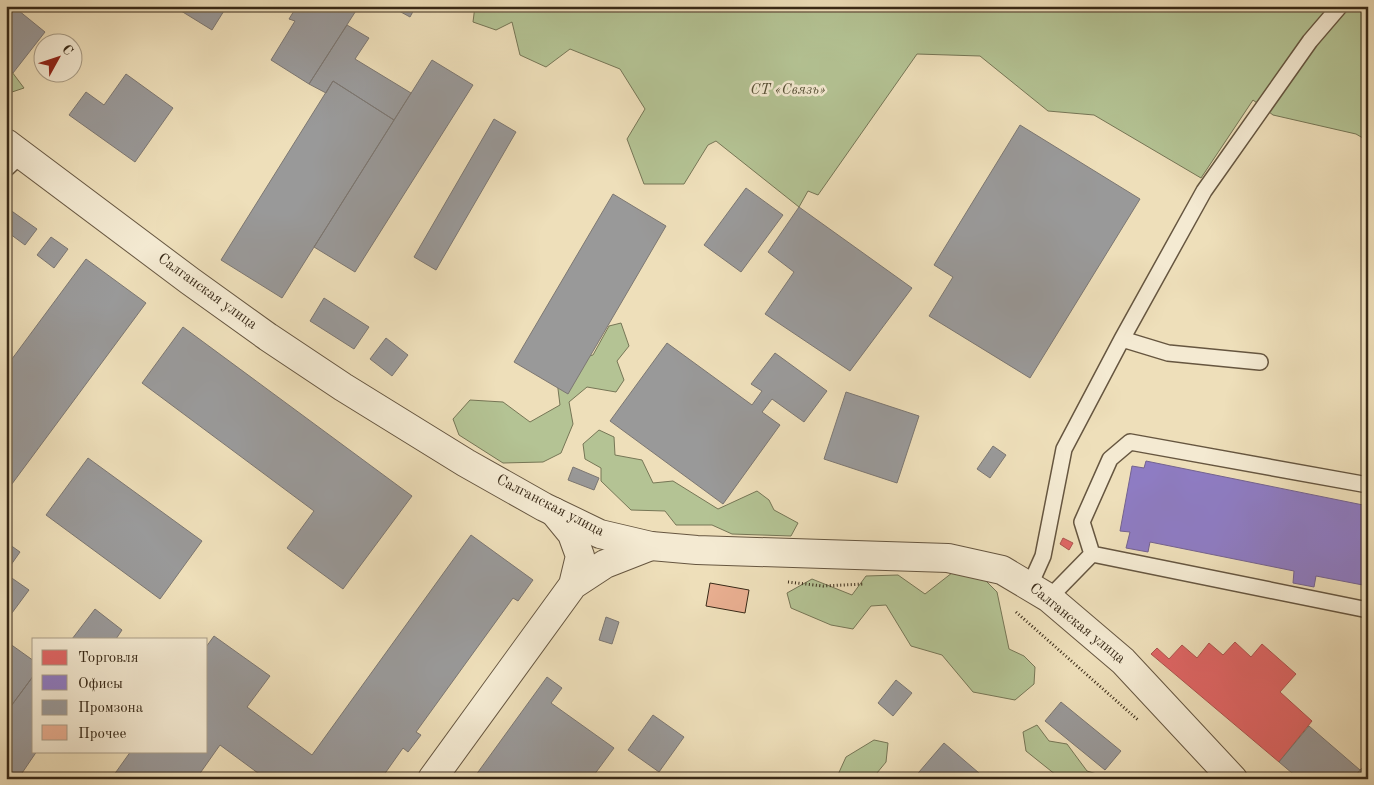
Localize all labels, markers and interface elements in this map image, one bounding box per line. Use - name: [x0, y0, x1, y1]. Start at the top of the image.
- north arrow: [32, 32, 82, 82]
- text: С: [59, 42, 76, 58]
- park label: СТ «Связь»: [750, 83, 826, 98]
- street label: Салганская улица: [155, 251, 260, 333]
- street label: Салганская улица: [494, 472, 607, 540]
- street label: Салганская улица: [1026, 581, 1128, 668]
- legend: [32, 638, 208, 752]
- text: Торговля: [78, 651, 139, 666]
- text: Офисы: [78, 677, 123, 692]
- text: Промзона: [78, 701, 144, 716]
- text: Прочее: [78, 727, 126, 742]

